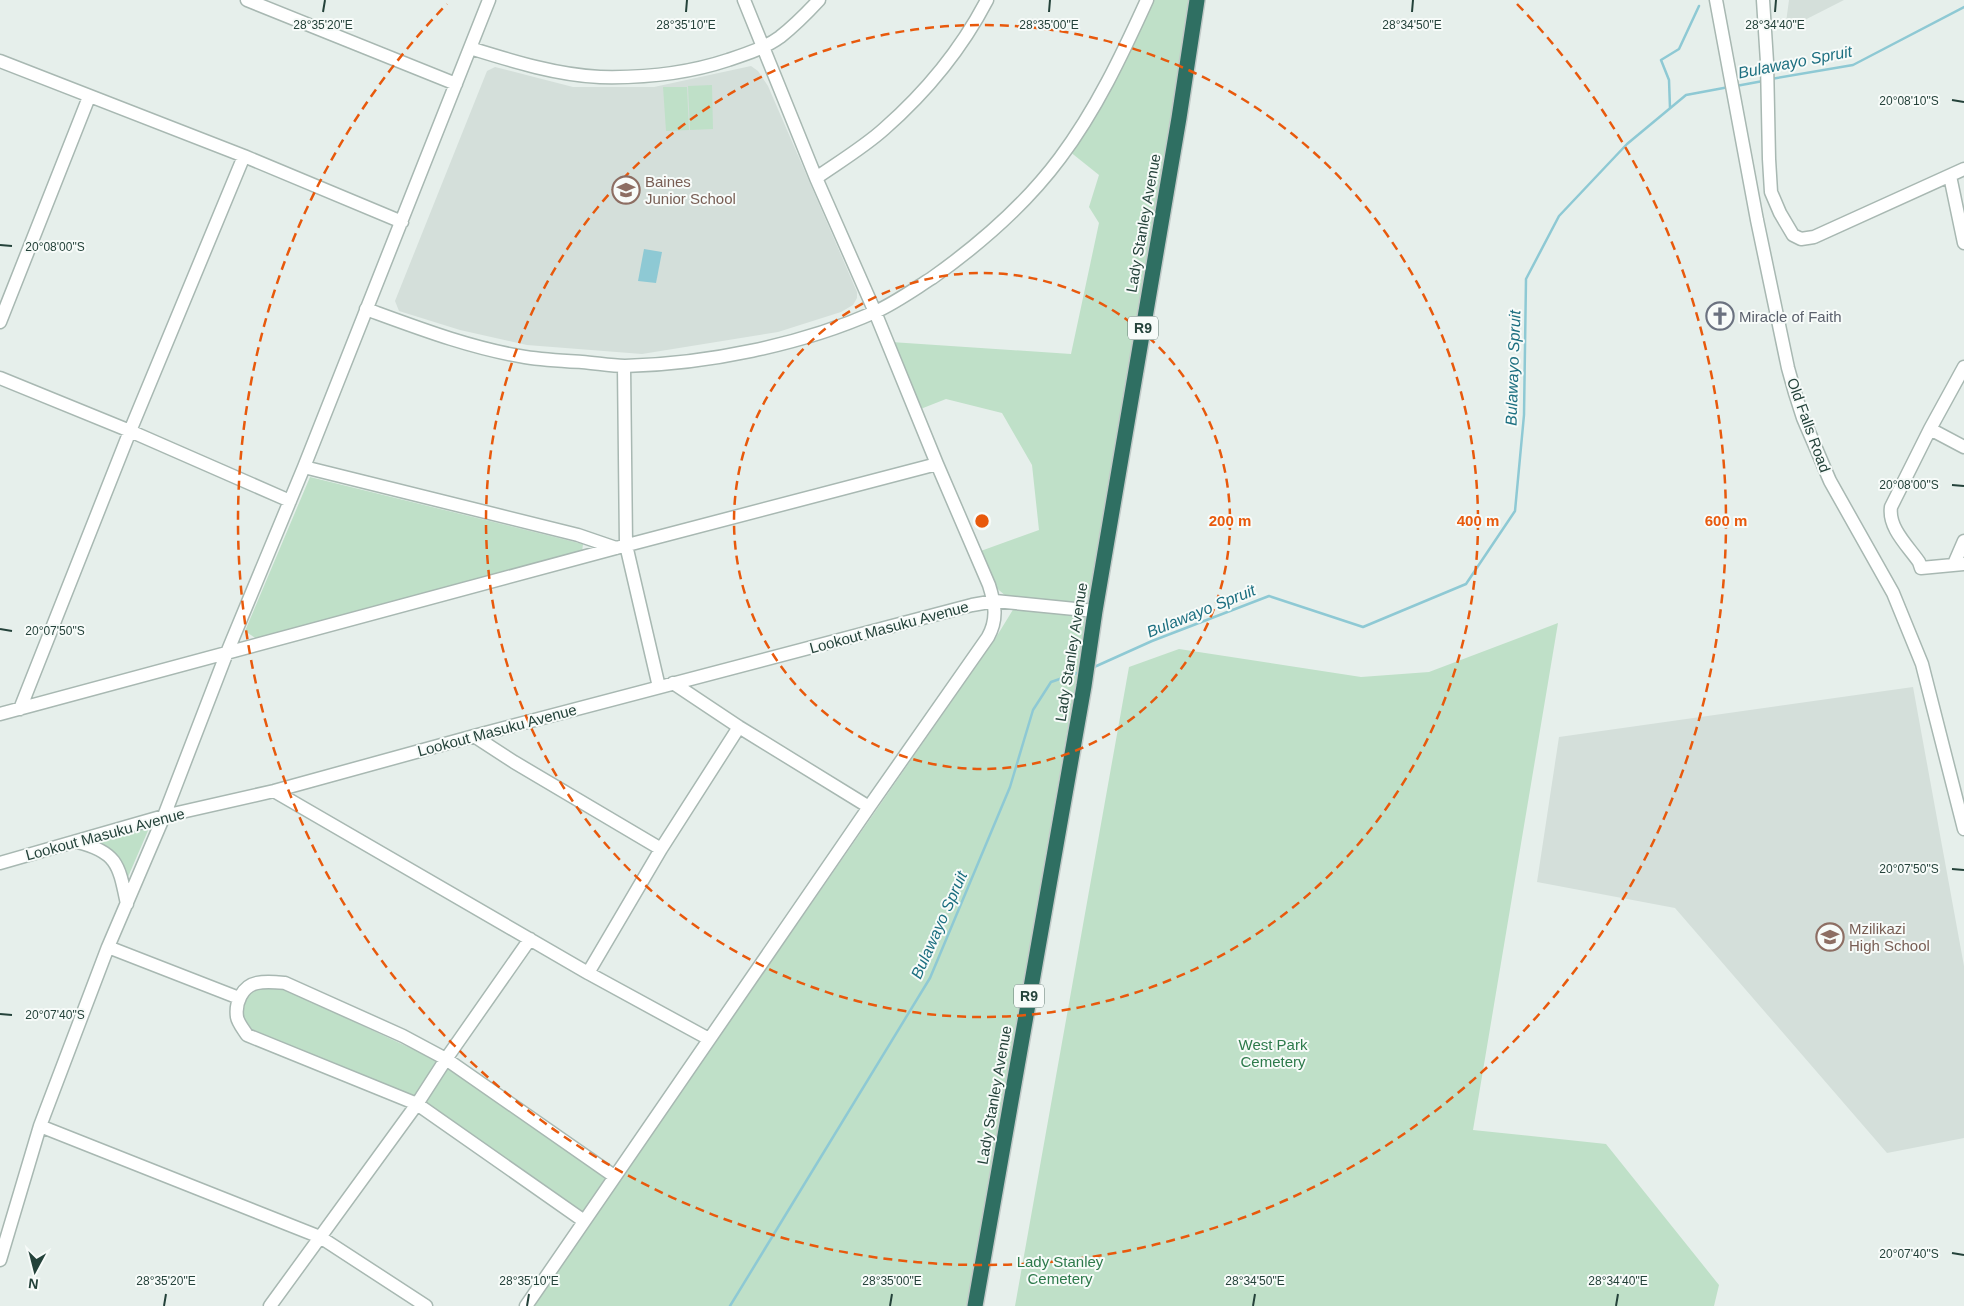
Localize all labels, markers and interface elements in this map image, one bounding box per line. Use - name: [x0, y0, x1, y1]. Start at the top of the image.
- text: 28°35'20"E: [293, 18, 353, 32]
- text: 28°35'10"E: [656, 18, 716, 32]
- text: 28°35'00"E: [1019, 18, 1079, 32]
- text: 28°34'50"E: [1382, 18, 1442, 32]
- text: 28°34'40"E: [1745, 18, 1805, 32]
- water label: Bulawayo Spruit: [1737, 43, 1854, 81]
- text: 20°08'10"S: [1879, 94, 1939, 108]
- street label: Lady Stanley Avenue: [1122, 152, 1164, 294]
- place label: Baines Junior School: [645, 173, 736, 207]
- school or university icon: Baines Junior School: [611, 175, 641, 205]
- text: 20°08'00"S: [25, 240, 85, 254]
- church icon: Miracle of Faith: [1705, 301, 1735, 331]
- place label: Miracle of Faith: [1739, 308, 1842, 325]
- water label: Bulawayo Spruit: [1502, 309, 1524, 426]
- road number: R9: [1128, 316, 1158, 339]
- street label: Old Falls Road: [1784, 375, 1834, 475]
- text: 20°08'00"S: [1879, 478, 1939, 492]
- centre of rings: [973, 512, 991, 530]
- text: 200 m: [1209, 512, 1251, 529]
- text: 400 m: [1457, 512, 1499, 529]
- text: 600 m: [1705, 512, 1747, 529]
- street label: Lady Stanley Avenue: [1052, 581, 1090, 723]
- water label: Bulawayo Spruit: [1144, 581, 1258, 641]
- street label: Lookout Masuku Avenue: [808, 598, 970, 656]
- text: 20°07'50"S: [25, 624, 85, 638]
- street label: Lookout Masuku Avenue: [416, 701, 578, 759]
- street label: Lookout Masuku Avenue: [24, 805, 186, 863]
- text: 20°07'50"S: [1879, 862, 1939, 876]
- water label: Bulawayo Spruit: [908, 868, 971, 981]
- place label: Mzilikazi High School: [1849, 920, 1930, 954]
- school or university icon: Mzilikazi High School: [1815, 922, 1845, 952]
- road number: R9: [1014, 984, 1044, 1008]
- text: 20°07'40"S: [25, 1008, 85, 1022]
- street label: Lady Stanley Avenue: [973, 1024, 1015, 1166]
- park label: West Park Cemetery: [1239, 1036, 1308, 1070]
- north arrow: [10, 1246, 60, 1296]
- text: 20°07'40"S: [1879, 1247, 1939, 1261]
- park label: Lady Stanley Cemetery: [1017, 1253, 1104, 1287]
- text: 28°35'20"E: [136, 1274, 196, 1288]
- text: 28°35'10"E: [499, 1274, 559, 1288]
- text: 28°35'00"E: [862, 1274, 922, 1288]
- text: 28°34'50"E: [1225, 1274, 1285, 1288]
- text: 28°34'40"E: [1588, 1274, 1648, 1288]
- text: N: [27, 1275, 39, 1292]

